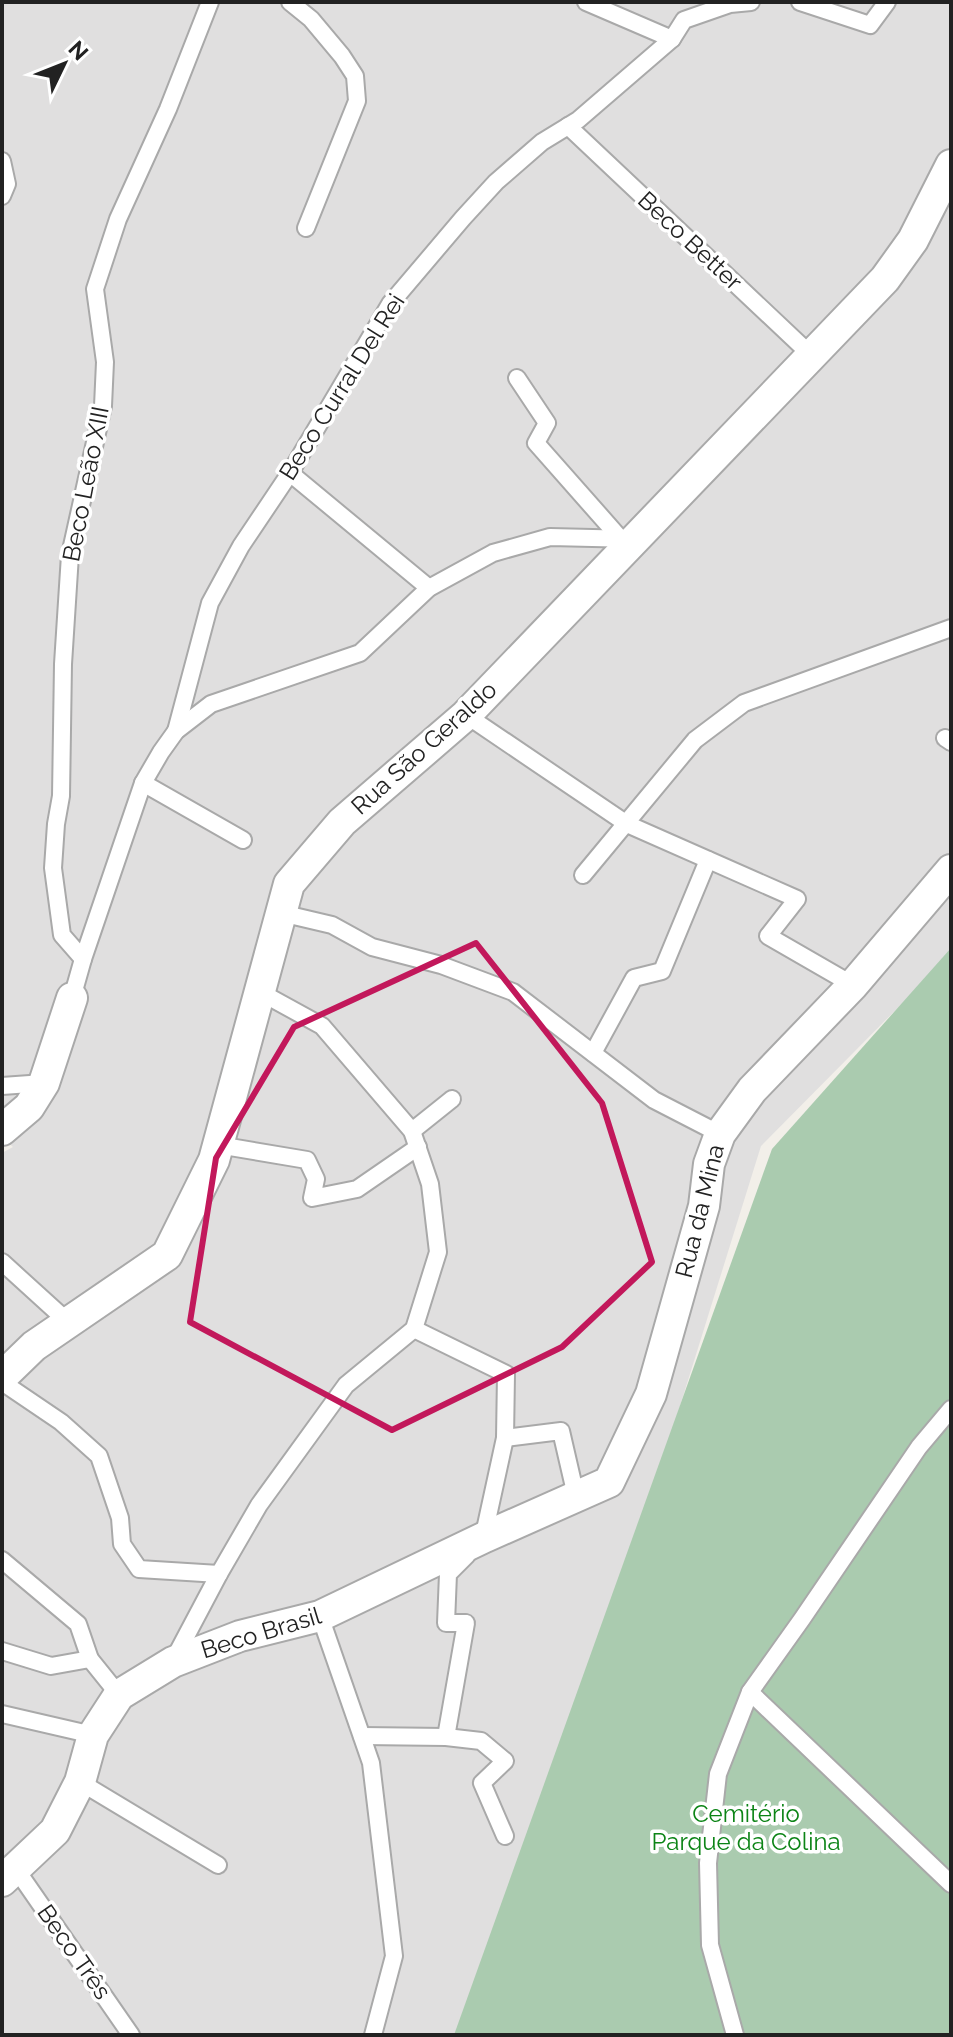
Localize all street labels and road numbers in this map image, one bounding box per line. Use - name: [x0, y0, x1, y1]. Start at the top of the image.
- street label: Beco Better: [632, 185, 749, 297]
- street label: Beco Curral Del Rei: [273, 288, 411, 485]
- street label: Beco Leão XIII: [56, 404, 115, 564]
- street label: Rua São Geraldo: [345, 675, 502, 820]
- street label: Rua da Mina: [669, 1141, 730, 1281]
- street label: Beco Brasil: [197, 1600, 325, 1665]
- street label: Beco Três: [31, 1899, 118, 2005]

